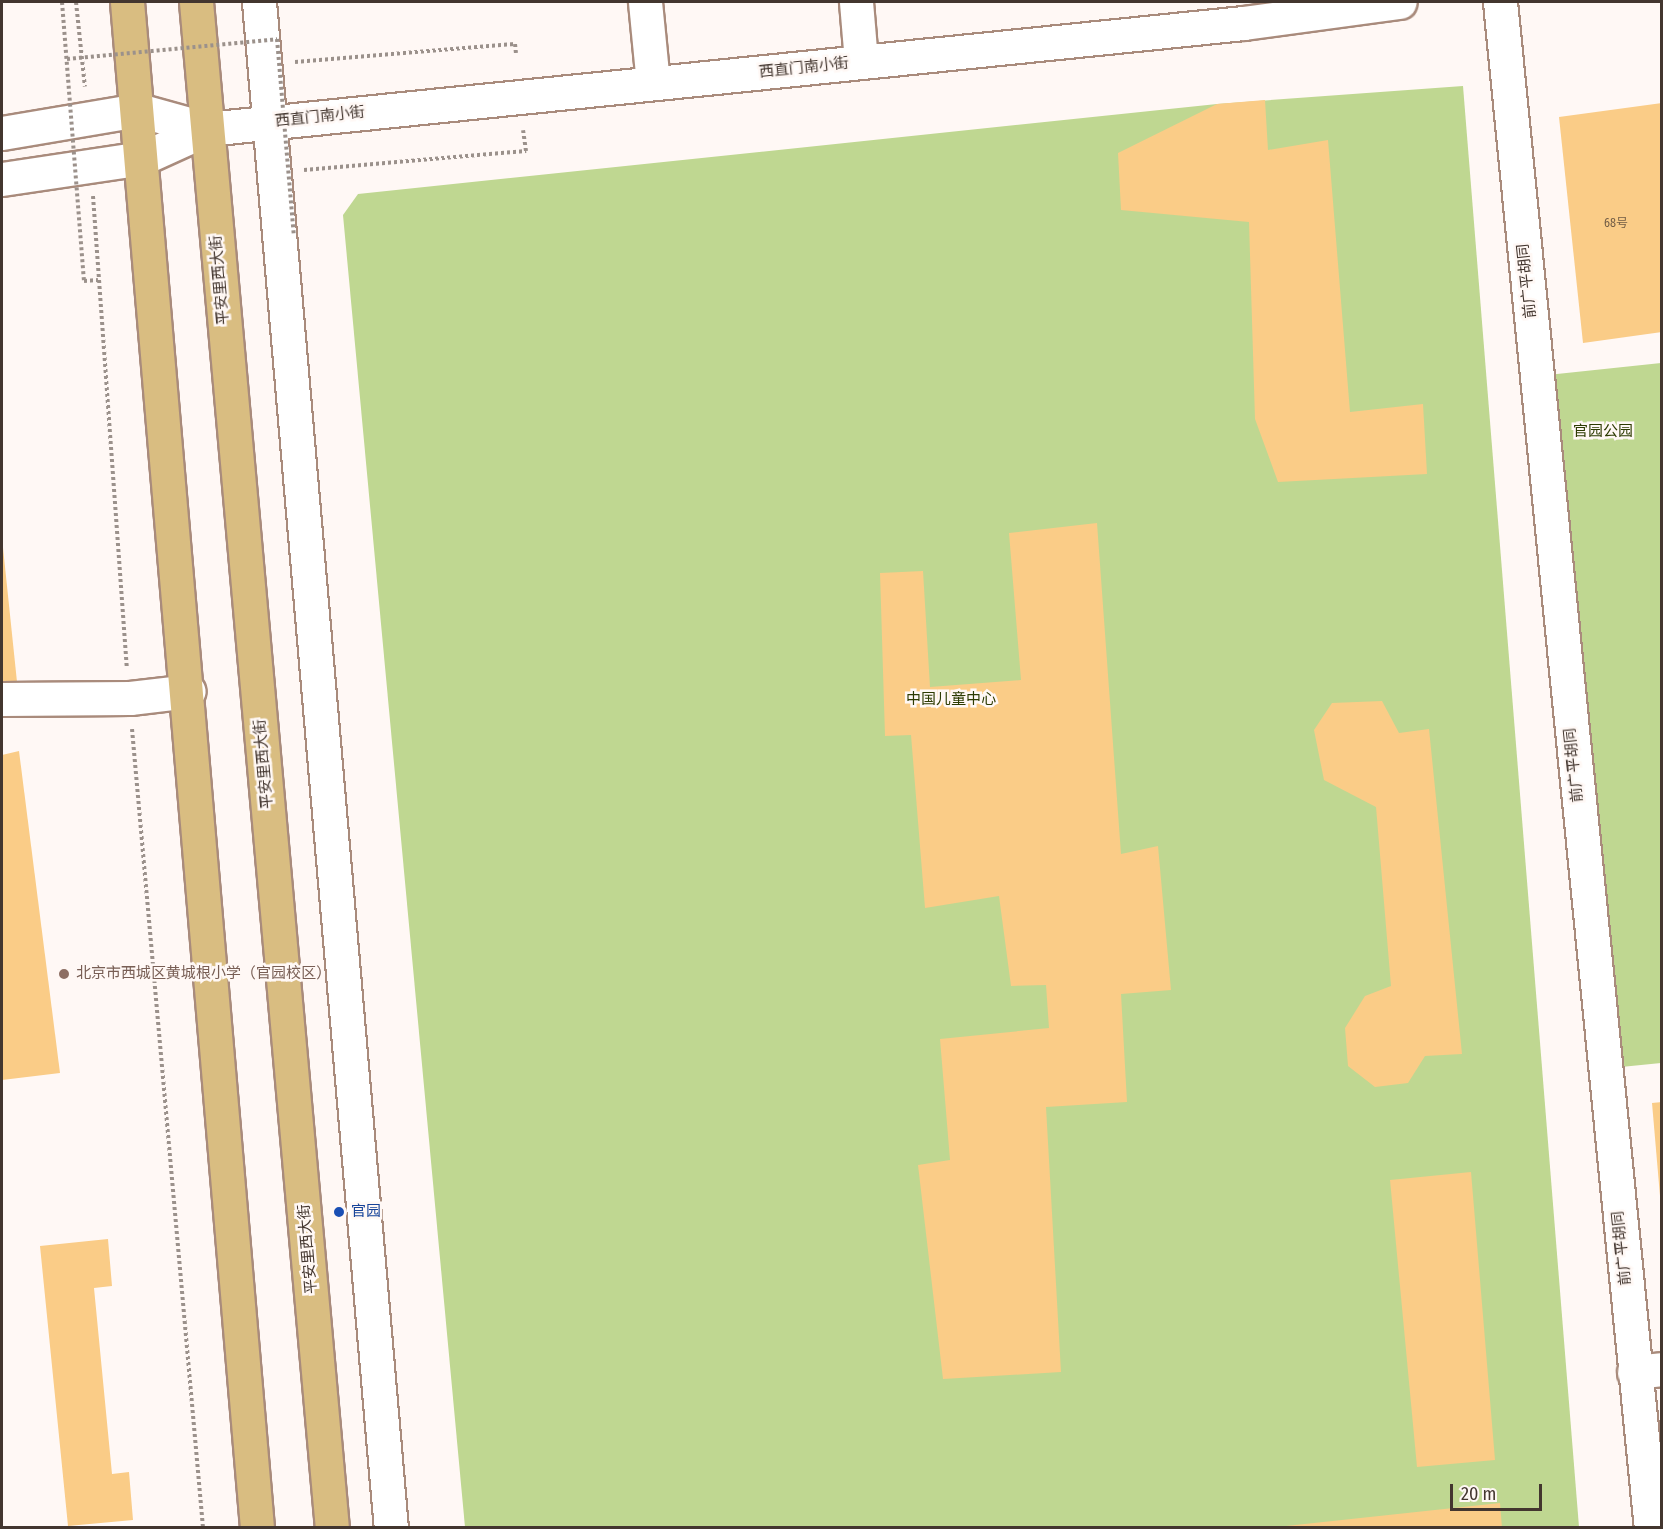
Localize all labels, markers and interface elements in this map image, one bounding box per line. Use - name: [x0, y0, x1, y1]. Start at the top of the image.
- street label: 西直门南小街: [758, 54, 850, 82]
- street label: 西直门南小街: [274, 103, 366, 131]
- house number: 68号: [1604, 217, 1628, 231]
- street label: 平安里西大街: [207, 234, 233, 326]
- street label: 前广平胡同: [1514, 243, 1540, 319]
- park label: 官园公园: [1573, 423, 1633, 441]
- park label: 中国儿童中心: [906, 691, 996, 709]
- street label: 平安里西大街: [251, 718, 277, 810]
- street label: 前广平胡同: [1561, 727, 1587, 803]
- place label: 北京市西城区黄城根小学（官园校区）: [76, 965, 331, 983]
- marker: 北京市西城区黄城根小学（官园校区）: [57, 967, 71, 981]
- street label: 平安里西大街: [295, 1203, 321, 1295]
- place label: 官园: [351, 1203, 381, 1221]
- marker: 官园: [332, 1205, 346, 1219]
- street label: 前广平胡同: [1609, 1210, 1635, 1286]
- scale bar: [1453, 1472, 1544, 1510]
- text: 20 m: [1461, 1483, 1496, 1505]

